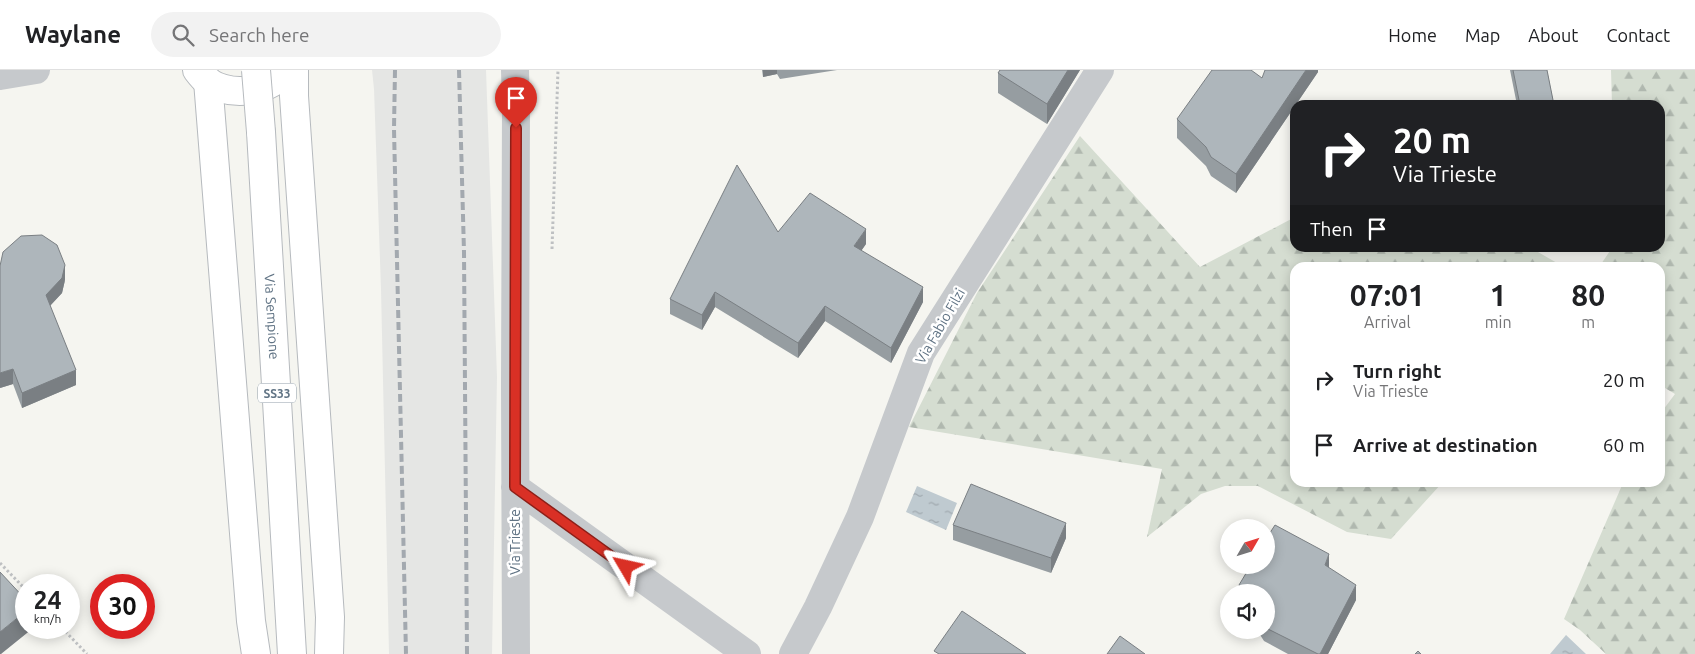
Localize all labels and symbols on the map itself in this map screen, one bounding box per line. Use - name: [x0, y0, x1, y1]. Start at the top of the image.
- pin: [495, 77, 537, 128]
- street label: Via Sempione: [261, 273, 282, 360]
- street label: Via Fabio Filzi: [912, 285, 968, 367]
- road number: SS33: [258, 384, 296, 402]
- street label: Via Trieste: [507, 509, 523, 575]
- north arrow: [1220, 519, 1275, 574]
- position arrow: [599, 540, 651, 592]
- speed limit sign: 30: [90, 574, 155, 639]

